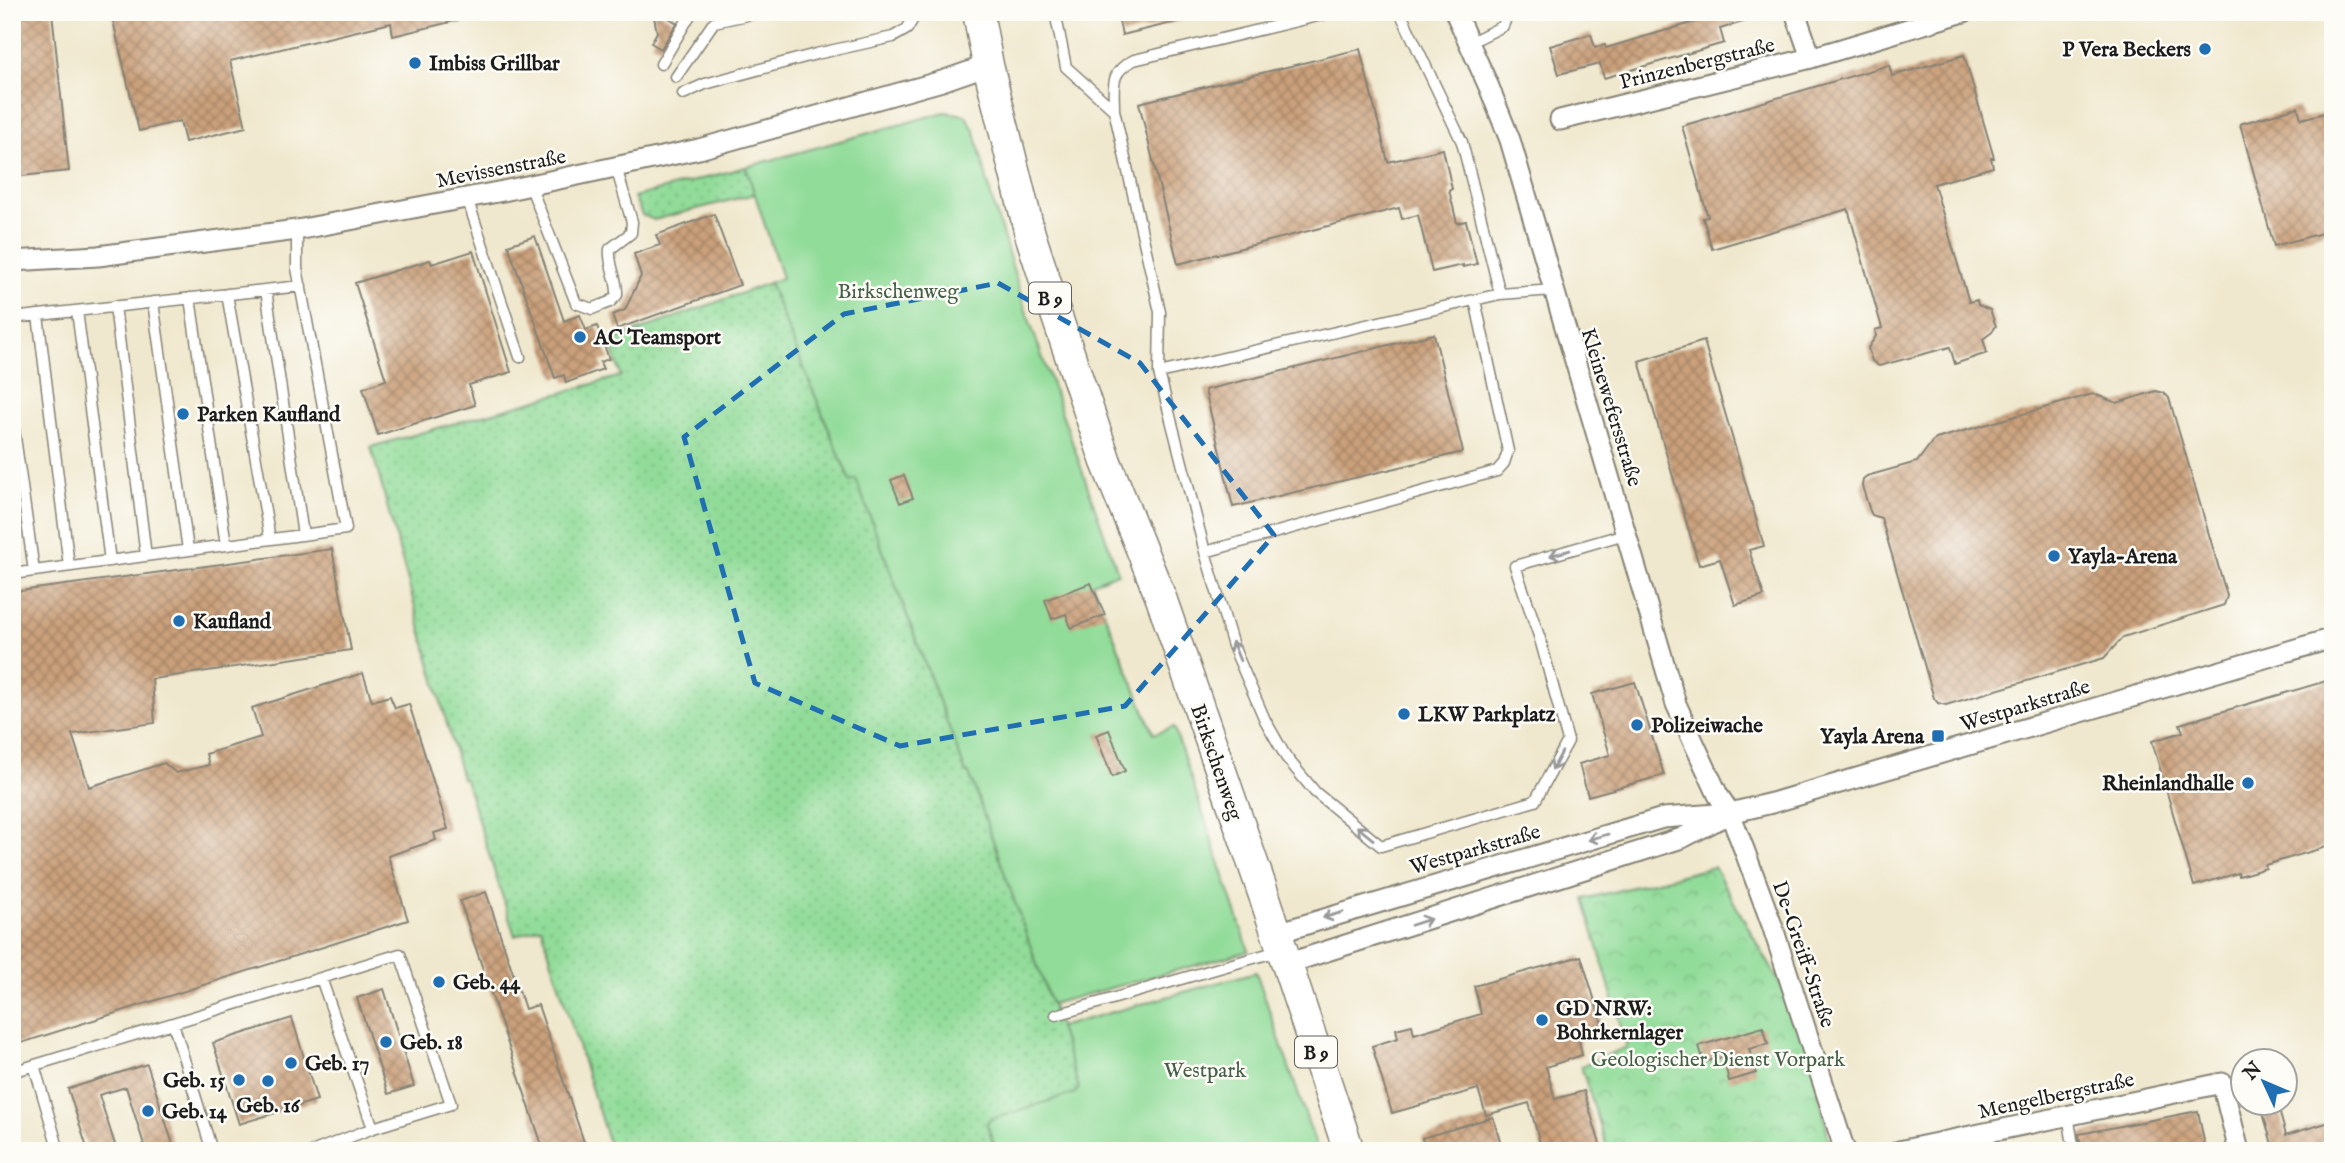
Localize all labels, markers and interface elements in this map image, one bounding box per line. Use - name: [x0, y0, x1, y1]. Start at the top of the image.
- street label: Prinzenbergstraße: [1617, 32, 1778, 97]
- place label: P Vera Beckers: [2062, 37, 2191, 64]
- marker: P Vera Beckers: [2197, 41, 2213, 57]
- place label: Imbiss Grillbar: [429, 51, 560, 78]
- marker: Imbiss Grillbar: [407, 55, 423, 71]
- street label: Mevissenstraße: [434, 144, 569, 195]
- park label: Birkschenweg: [837, 279, 959, 306]
- road number: B 9: [1029, 282, 1071, 314]
- place label: AC Teamsport: [593, 325, 722, 352]
- street label: Kleinewefersstraße: [1574, 325, 1648, 490]
- marker: AC Teamsport: [572, 329, 588, 345]
- place label: Parken Kaufland: [197, 402, 341, 429]
- marker: Parken Kaufland: [175, 406, 191, 422]
- place label: Yayla-Arena: [2068, 544, 2178, 571]
- one-way arrow: [1549, 547, 1572, 560]
- marker: Yayla-Arena: [2046, 548, 2062, 564]
- place label: Kaufland: [193, 609, 272, 636]
- marker: Kaufland: [171, 613, 187, 629]
- one-way arrow: [1228, 641, 1241, 662]
- street label: Westparkstraße: [1957, 674, 2094, 739]
- street label: Birkschenweg: [1183, 701, 1248, 825]
- place label: LKW Parkplatz: [1418, 702, 1556, 729]
- marker: LKW Parkplatz: [1396, 706, 1412, 722]
- place label: Polizeiwache: [1651, 713, 1763, 740]
- marker: Polizeiwache: [1629, 717, 1645, 733]
- place label: Yayla Arena: [1820, 724, 1925, 751]
- marker: Yayla Arena: [1930, 728, 1946, 744]
- one-way arrow: [1550, 750, 1564, 770]
- place label: Rheinlandhalle: [2102, 771, 2234, 798]
- marker: Rheinlandhalle: [2240, 775, 2256, 791]
- street label: Westparkstraße: [1407, 819, 1544, 882]
- one-way arrow: [1356, 825, 1374, 841]
- one-way arrow: [1587, 831, 1609, 844]
- street label: De-Greiff-Straße: [1765, 878, 1840, 1032]
- one-way arrow: [1322, 909, 1344, 922]
- one-way arrow: [1410, 915, 1432, 927]
- place label: Geb. 44: [453, 970, 521, 997]
- marker: Geb. 44: [431, 974, 447, 990]
- place label: GD NRW: Bohrkernlager: [1556, 996, 1683, 1047]
- marker: GD NRW: Bohrkernlager: [1534, 1012, 1550, 1028]
- place label: Geb. 18: [400, 1030, 463, 1057]
- marker: Geb. 18: [378, 1034, 394, 1050]
- road number: B 9: [1295, 1036, 1337, 1068]
- park label: Geologischer Dienst Vorpark: [1591, 1047, 1846, 1074]
- north arrow: [2230, 1048, 2300, 1118]
- place label: Geb. 17: [305, 1051, 369, 1078]
- marker: Geb. 17: [283, 1055, 299, 1071]
- text: N: [2238, 1057, 2268, 1087]
- park label: Westpark: [1164, 1058, 1247, 1085]
- street label: Mengelbergstraße: [1976, 1067, 2137, 1126]
- place label: Geb. 15: [163, 1068, 225, 1095]
- marker: Geb. 15: [231, 1072, 247, 1088]
- marker: Geb. 16: [260, 1073, 276, 1089]
- place label: Geb. 16: [236, 1093, 301, 1120]
- place label: Geb. 14: [162, 1099, 227, 1126]
- marker: Geb. 14: [140, 1103, 156, 1119]

